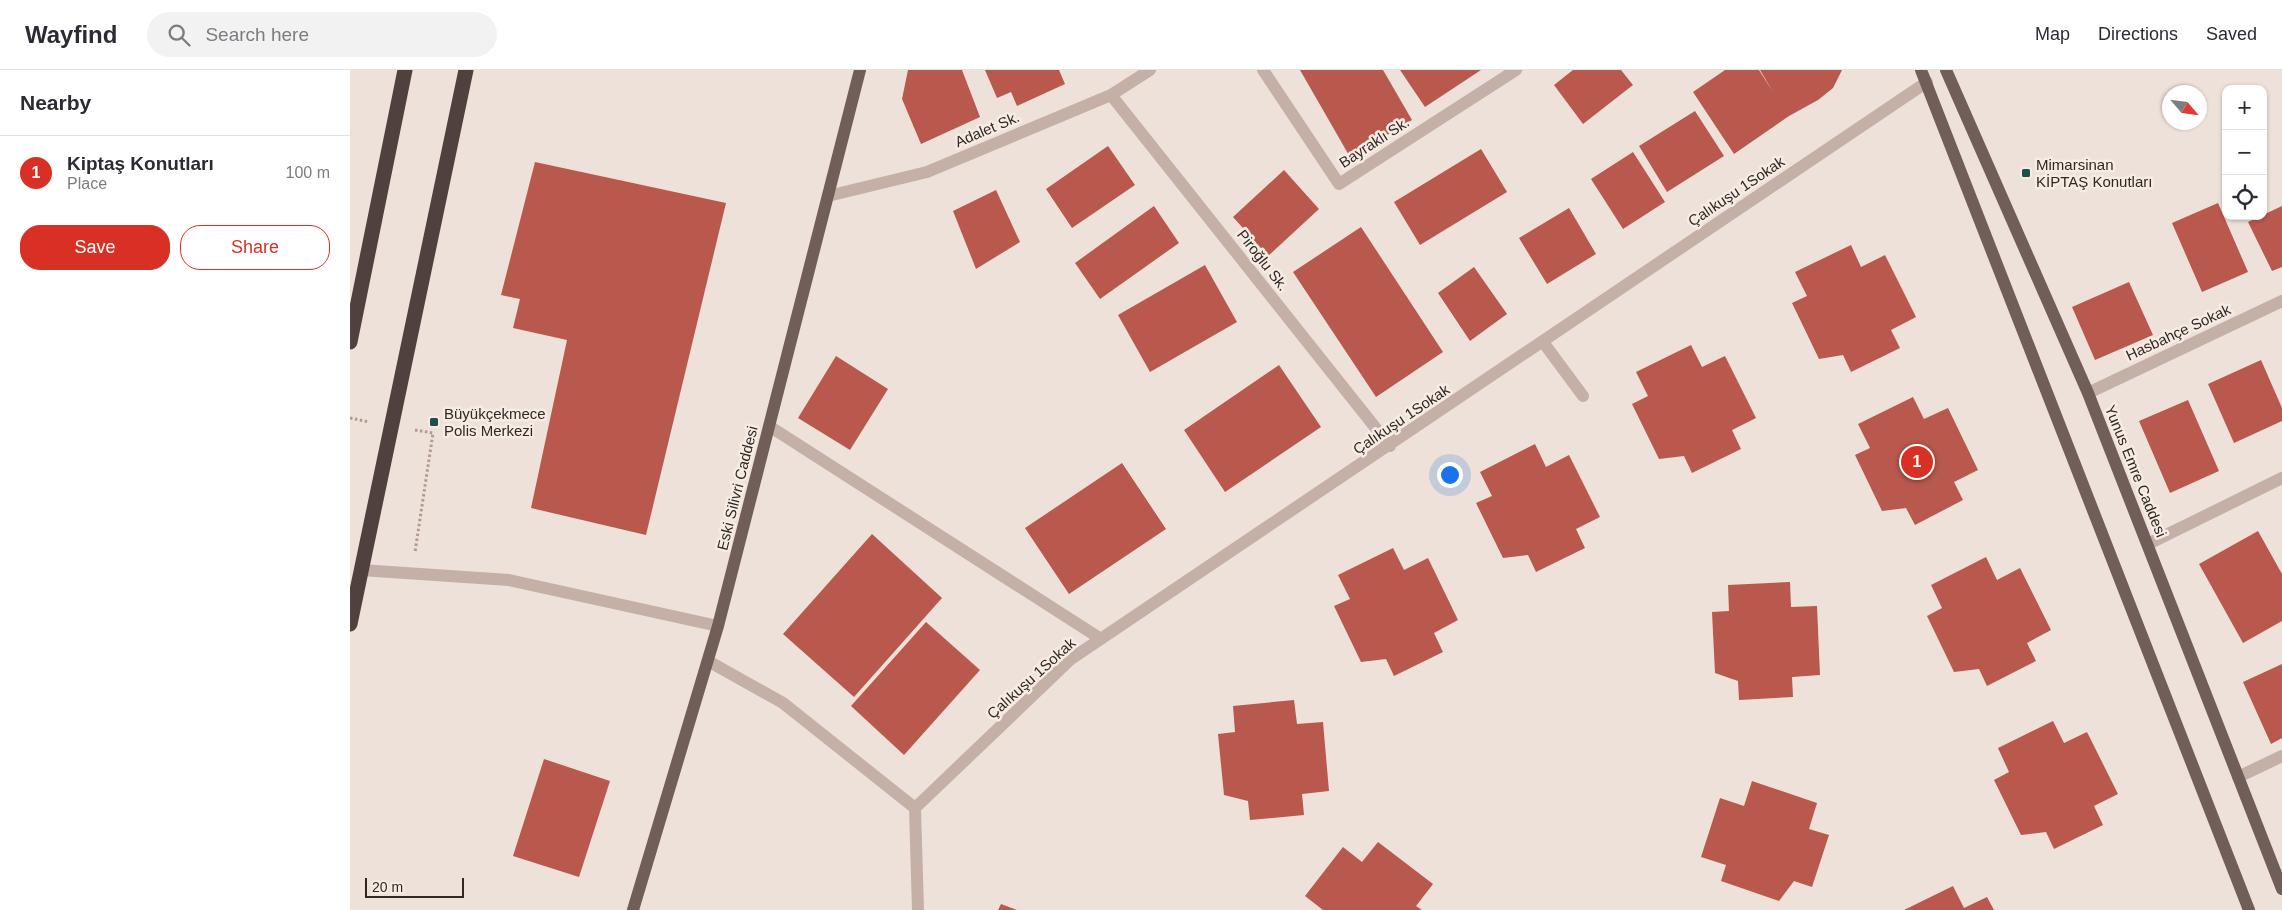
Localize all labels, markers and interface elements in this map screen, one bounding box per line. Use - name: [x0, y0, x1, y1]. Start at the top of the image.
- search box: [147, 12, 497, 57]
- text: Wayfind: [25, 21, 117, 48]
- icon: search: [165, 21, 193, 49]
- text: Search here: [205, 24, 309, 45]
- text: Map: [2035, 24, 2070, 44]
- text: Directions: [2098, 24, 2178, 44]
- text: Saved: [2206, 24, 2257, 44]
- north arrow: [2162, 85, 2207, 130]
- map controls: [2222, 85, 2267, 220]
- button: +: [2222, 85, 2267, 130]
- text: Nearby: [20, 91, 91, 114]
- street label: Adalet Sk.: [952, 108, 1022, 150]
- street label: Bayraklı Sk.: [1336, 113, 1412, 171]
- button: −: [2222, 130, 2267, 175]
- street label: Çalıkuşu 1Sokak: [1685, 152, 1788, 230]
- text: Kiptaş Konutları: [67, 153, 214, 174]
- place label: Mimarsinan KİPTAŞ Konutları: [2036, 156, 2152, 190]
- text: 1: [32, 164, 40, 181]
- text: 100 m: [286, 164, 330, 181]
- marker: Mimarsinan KİPTAŞ Konutları: [2020, 167, 2032, 179]
- text: Place: [67, 175, 107, 192]
- button: locate: [2222, 175, 2267, 220]
- button: Save: [20, 225, 170, 270]
- button: Share: [180, 225, 330, 270]
- street label: Piroğlu Sk.: [1234, 226, 1292, 294]
- street label: Hasbahçe Sokak: [2123, 300, 2233, 364]
- street label: Çalıkuşu 1Sokak: [1350, 380, 1453, 458]
- street label: Yunus Emre Caddesi: [2102, 402, 2170, 540]
- place label: Büyükçekmece Polis Merkezi: [444, 405, 546, 439]
- marker: Büyükçekmece Polis Merkezi: [428, 416, 440, 428]
- street label: Eski Silivri Caddesi: [713, 424, 761, 552]
- pin: 1: [1901, 443, 1933, 481]
- your location: [1437, 462, 1463, 488]
- street label: Çalıkuşu 1Sokak: [983, 634, 1079, 722]
- scale bar: [365, 875, 464, 898]
- text: 20 m: [372, 879, 403, 895]

